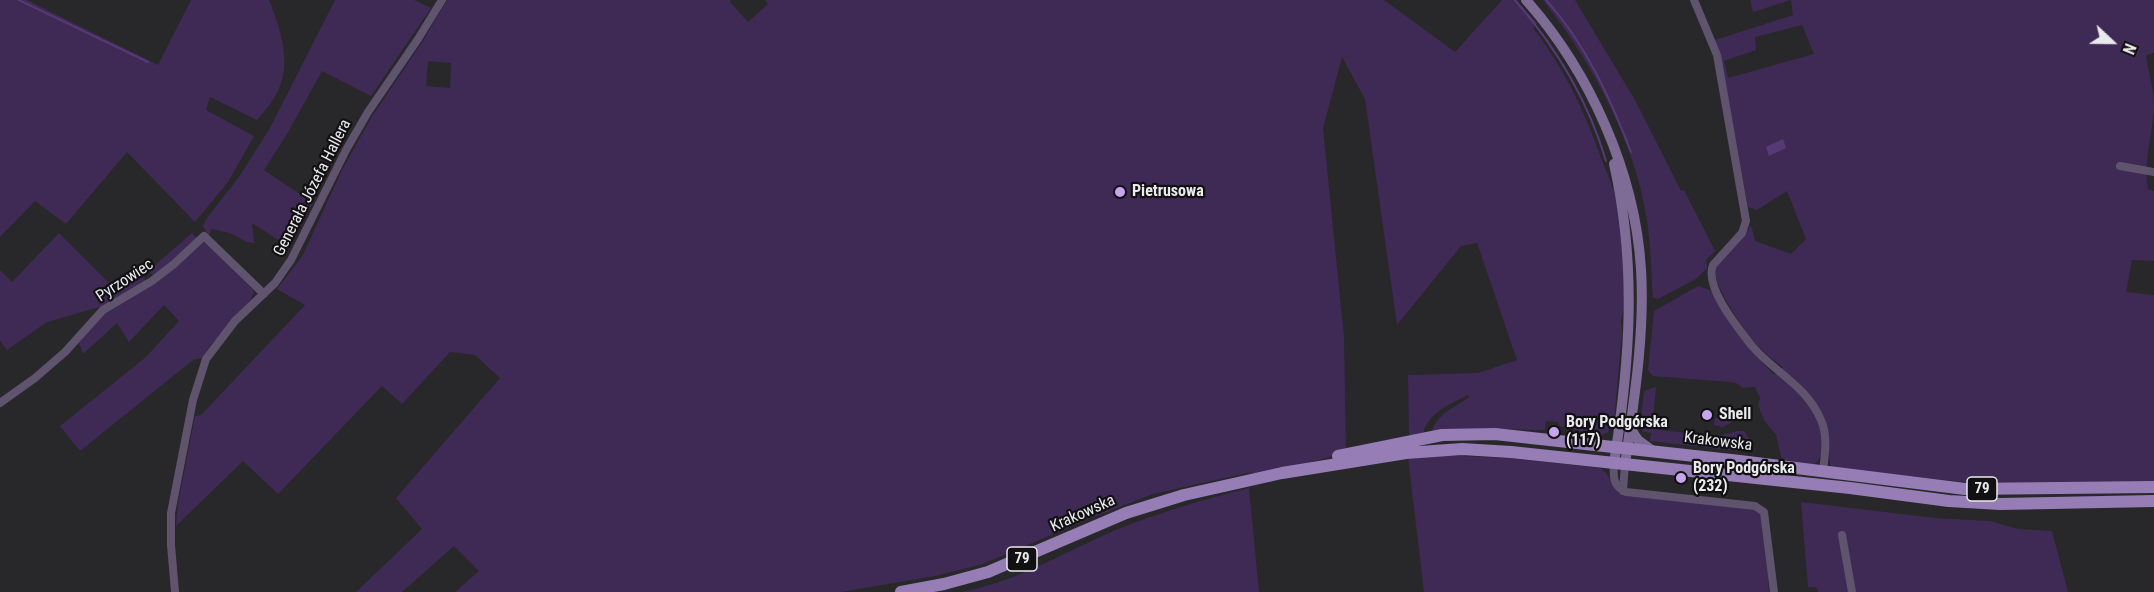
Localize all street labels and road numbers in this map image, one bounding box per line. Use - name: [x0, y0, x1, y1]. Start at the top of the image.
- street label: Generała Józefa Hallera: [270, 116, 356, 260]
- street label: Pyrzowiec: [93, 255, 157, 307]
- street label: Krakowska: [1683, 428, 1753, 456]
- road number: 79: [1967, 477, 1997, 501]
- street label: Krakowska: [1048, 491, 1118, 537]
- road number: 79: [1007, 547, 1037, 571]

